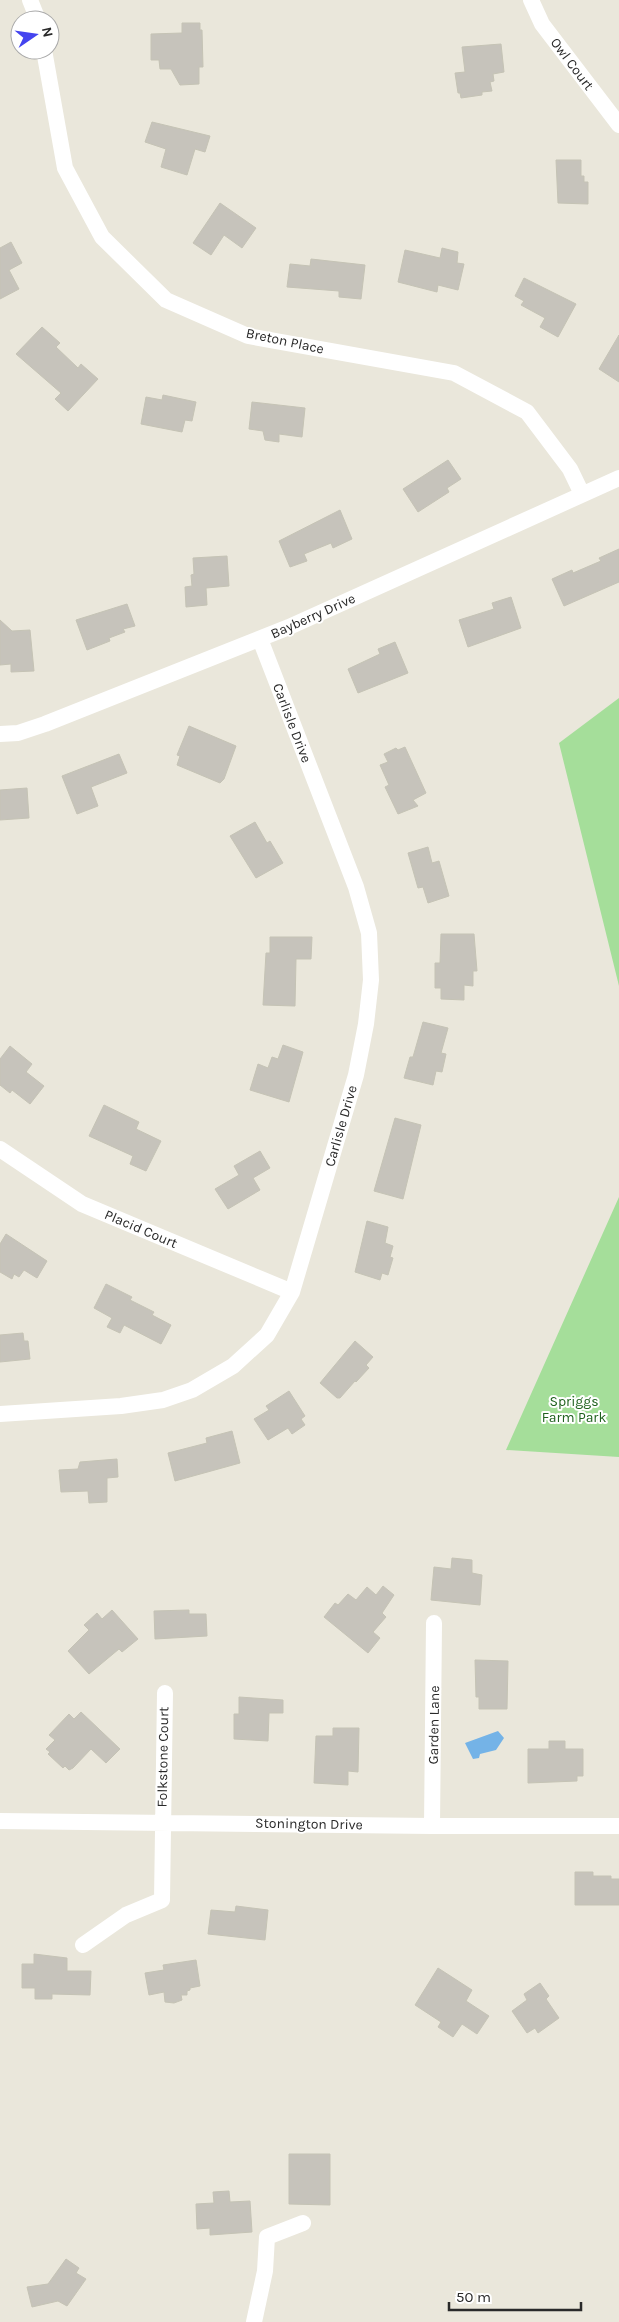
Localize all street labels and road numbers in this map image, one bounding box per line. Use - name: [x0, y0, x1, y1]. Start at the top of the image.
- street label: Owl Court: [547, 34, 597, 94]
- street label: Breton Place: [244, 324, 326, 358]
- street label: Bayberry Drive: [268, 590, 358, 642]
- street label: Carlisle Drive: [269, 681, 315, 765]
- street label: Carlisle Drive: [321, 1083, 361, 1169]
- street label: Placid Court: [102, 1206, 180, 1252]
- street label: Garden Lane: [425, 1685, 443, 1765]
- street label: Folkstone Court: [154, 1707, 172, 1807]
- street label: Stonington Drive: [255, 1815, 363, 1833]

